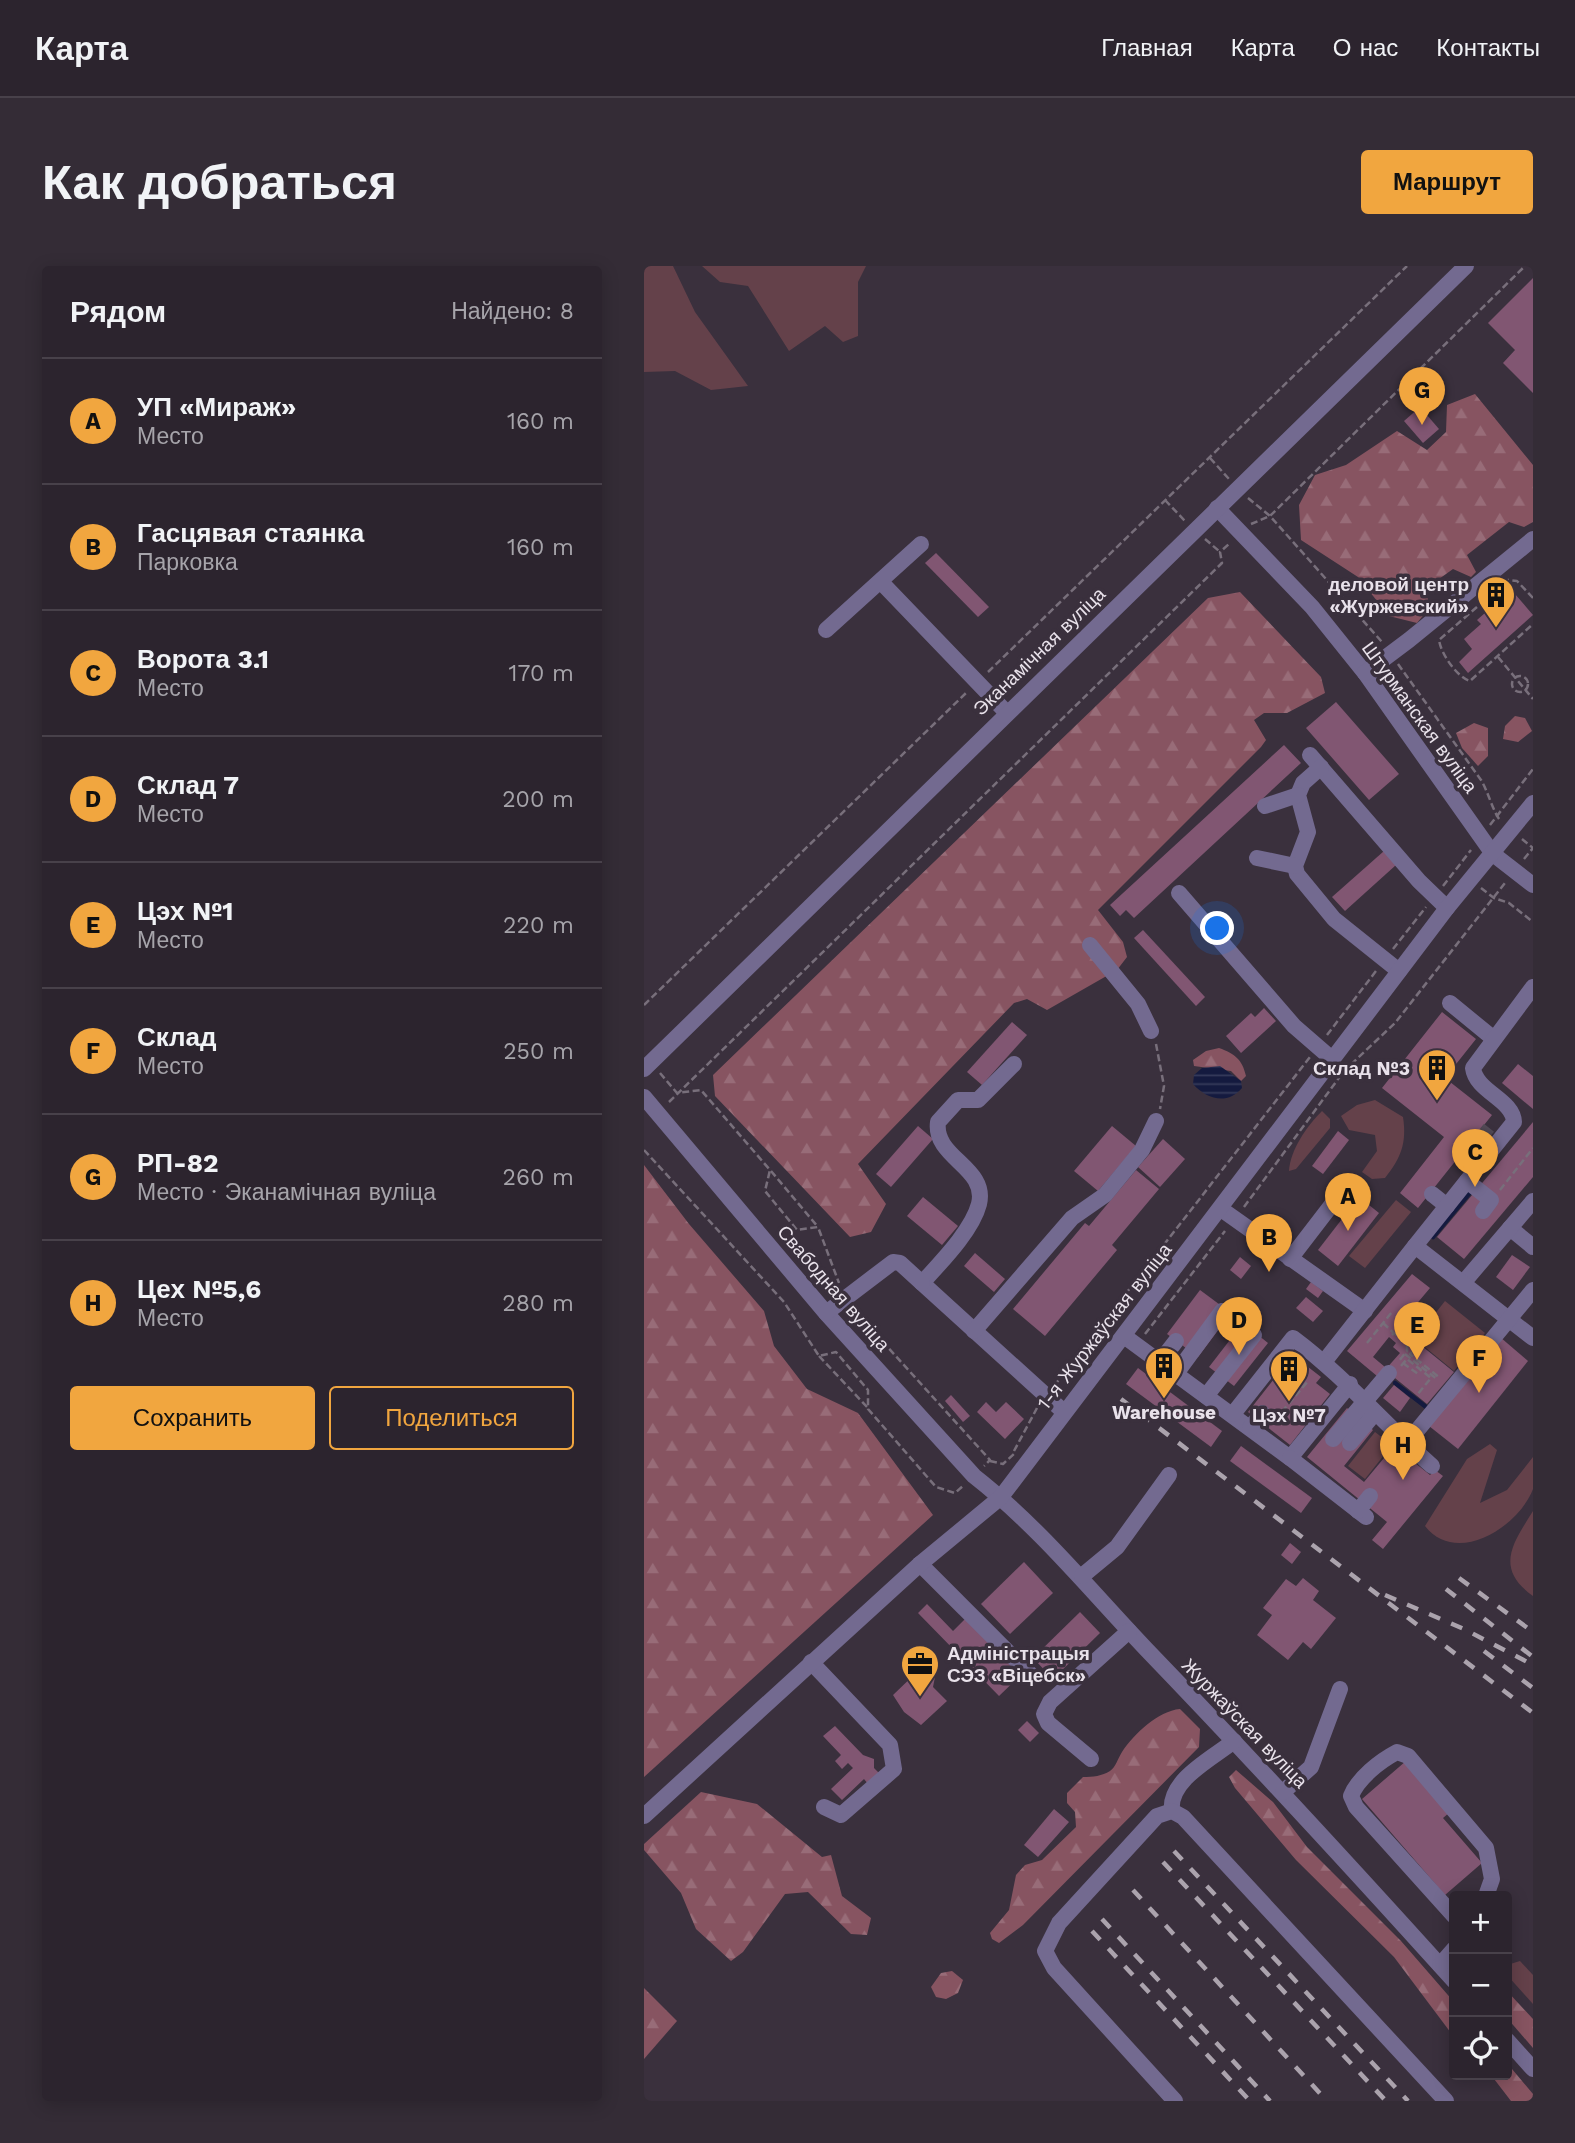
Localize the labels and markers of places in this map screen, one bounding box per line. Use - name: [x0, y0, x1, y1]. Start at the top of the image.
- pin: G: [1399, 367, 1445, 425]
- place label: деловой центр «Журжевский»: [1328, 573, 1469, 618]
- building icon: деловой центр «Журжевский»: [1475, 574, 1517, 629]
- building icon: Склад №3: [1416, 1047, 1458, 1102]
- place label: Склад №3: [1313, 1057, 1410, 1080]
- pin: C: [1452, 1129, 1498, 1187]
- pin: A: [1325, 1173, 1371, 1231]
- pin: B: [1246, 1214, 1292, 1272]
- pin: D: [1216, 1297, 1262, 1355]
- pin: E: [1394, 1302, 1440, 1360]
- pin: F: [1456, 1335, 1502, 1393]
- building icon: Warehouse: [1143, 1345, 1185, 1400]
- building icon: Цэх №7: [1268, 1348, 1310, 1403]
- place label: Warehouse: [1112, 1401, 1216, 1424]
- place label: Цэх №7: [1252, 1404, 1326, 1427]
- pin: H: [1380, 1422, 1426, 1480]
- place label: Адміністрацыя СЭЗ «Віцебск»: [947, 1642, 1090, 1687]
- office icon: Адміністрацыя СЭЗ «Віцебск»: [899, 1643, 941, 1698]

